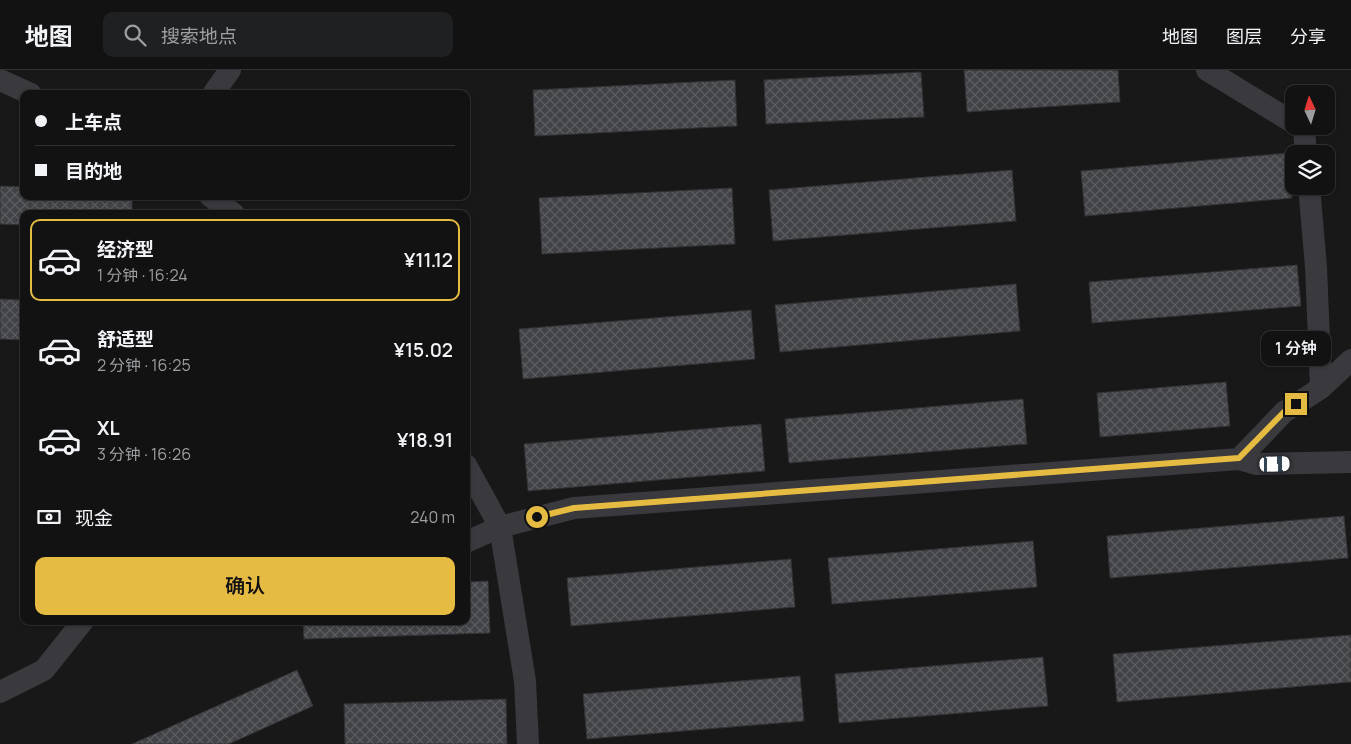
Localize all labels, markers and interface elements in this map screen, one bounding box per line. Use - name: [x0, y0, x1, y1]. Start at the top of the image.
- search box: [103, 12, 453, 57]
- text: 地图: [25, 19, 73, 52]
- icon: search: [121, 21, 149, 49]
- text: 搜索地点: [161, 23, 237, 49]
- text: 地图: [1162, 24, 1198, 48]
- text: 图层: [1226, 24, 1262, 48]
- text: 分享: [1290, 24, 1326, 48]
- north arrow: [1285, 85, 1335, 135]
- map controls: [1285, 85, 1335, 195]
- text: 上车点: [65, 109, 122, 135]
- button: layers: [1285, 145, 1335, 195]
- text: 目的地: [65, 158, 122, 184]
- text: 经济型: [97, 236, 154, 262]
- icon: car: [37, 238, 82, 283]
- text: ¥11.12: [404, 247, 453, 273]
- text: 1 分钟 · 16:24: [97, 264, 188, 286]
- text: 舒适型: [97, 326, 154, 352]
- icon: car: [37, 328, 82, 373]
- callout: 1 分钟: [1261, 332, 1331, 366]
- text: ¥15.02: [394, 337, 453, 363]
- text: 1 分钟: [1275, 337, 1317, 359]
- text: 2 分钟 · 16:25: [97, 354, 191, 376]
- route end: [1285, 393, 1307, 415]
- text: XL: [97, 415, 120, 441]
- icon: car: [37, 418, 82, 463]
- text: ¥18.91: [397, 427, 453, 453]
- text: 3 分钟 · 16:26: [97, 443, 191, 465]
- car: [1259, 456, 1290, 472]
- icon: cash: [35, 503, 63, 531]
- text: 现金: [75, 505, 113, 531]
- text: 240 m: [410, 506, 455, 528]
- route start: [526, 506, 548, 528]
- button: 确认: [35, 557, 455, 615]

